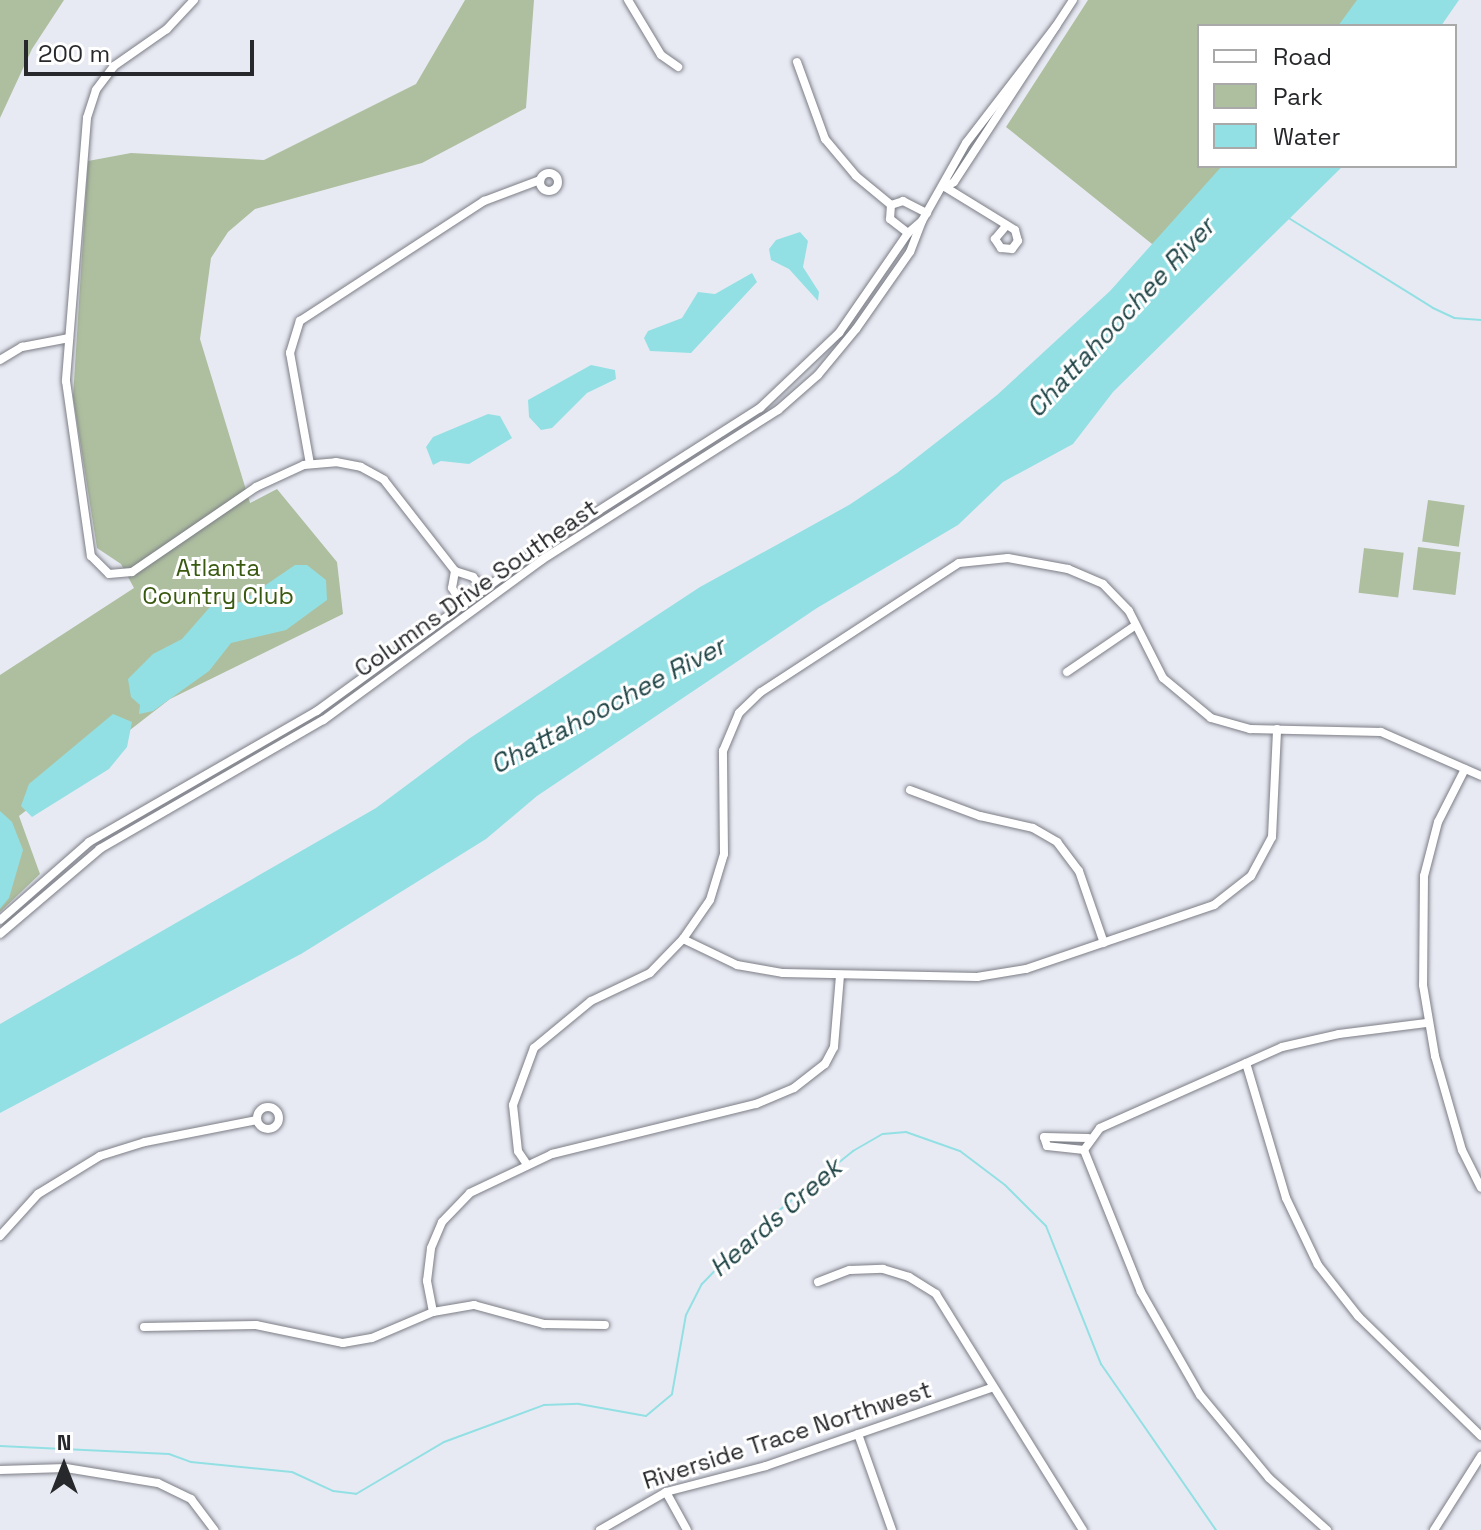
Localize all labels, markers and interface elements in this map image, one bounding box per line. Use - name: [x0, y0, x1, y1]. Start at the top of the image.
- scale bar: [28, 24, 258, 74]
- legend: [1197, 24, 1457, 168]
- text: 200 m: [38, 38, 110, 69]
- text: Road: [1273, 41, 1332, 72]
- text: Park: [1273, 81, 1323, 112]
- text: Water: [1273, 121, 1341, 152]
- water label: Chattahoochee River: [1020, 212, 1222, 424]
- street label: Columns Drive Southeast: [349, 493, 603, 683]
- park label: Atlanta Country Club: [142, 554, 294, 610]
- water label: Chattahoochee River: [485, 631, 731, 781]
- water label: Heards Creek: [704, 1152, 848, 1284]
- street label: Riverside Trace Northwest: [639, 1375, 935, 1495]
- north arrow: [24, 1426, 104, 1506]
- text: N: [57, 1428, 71, 1456]

